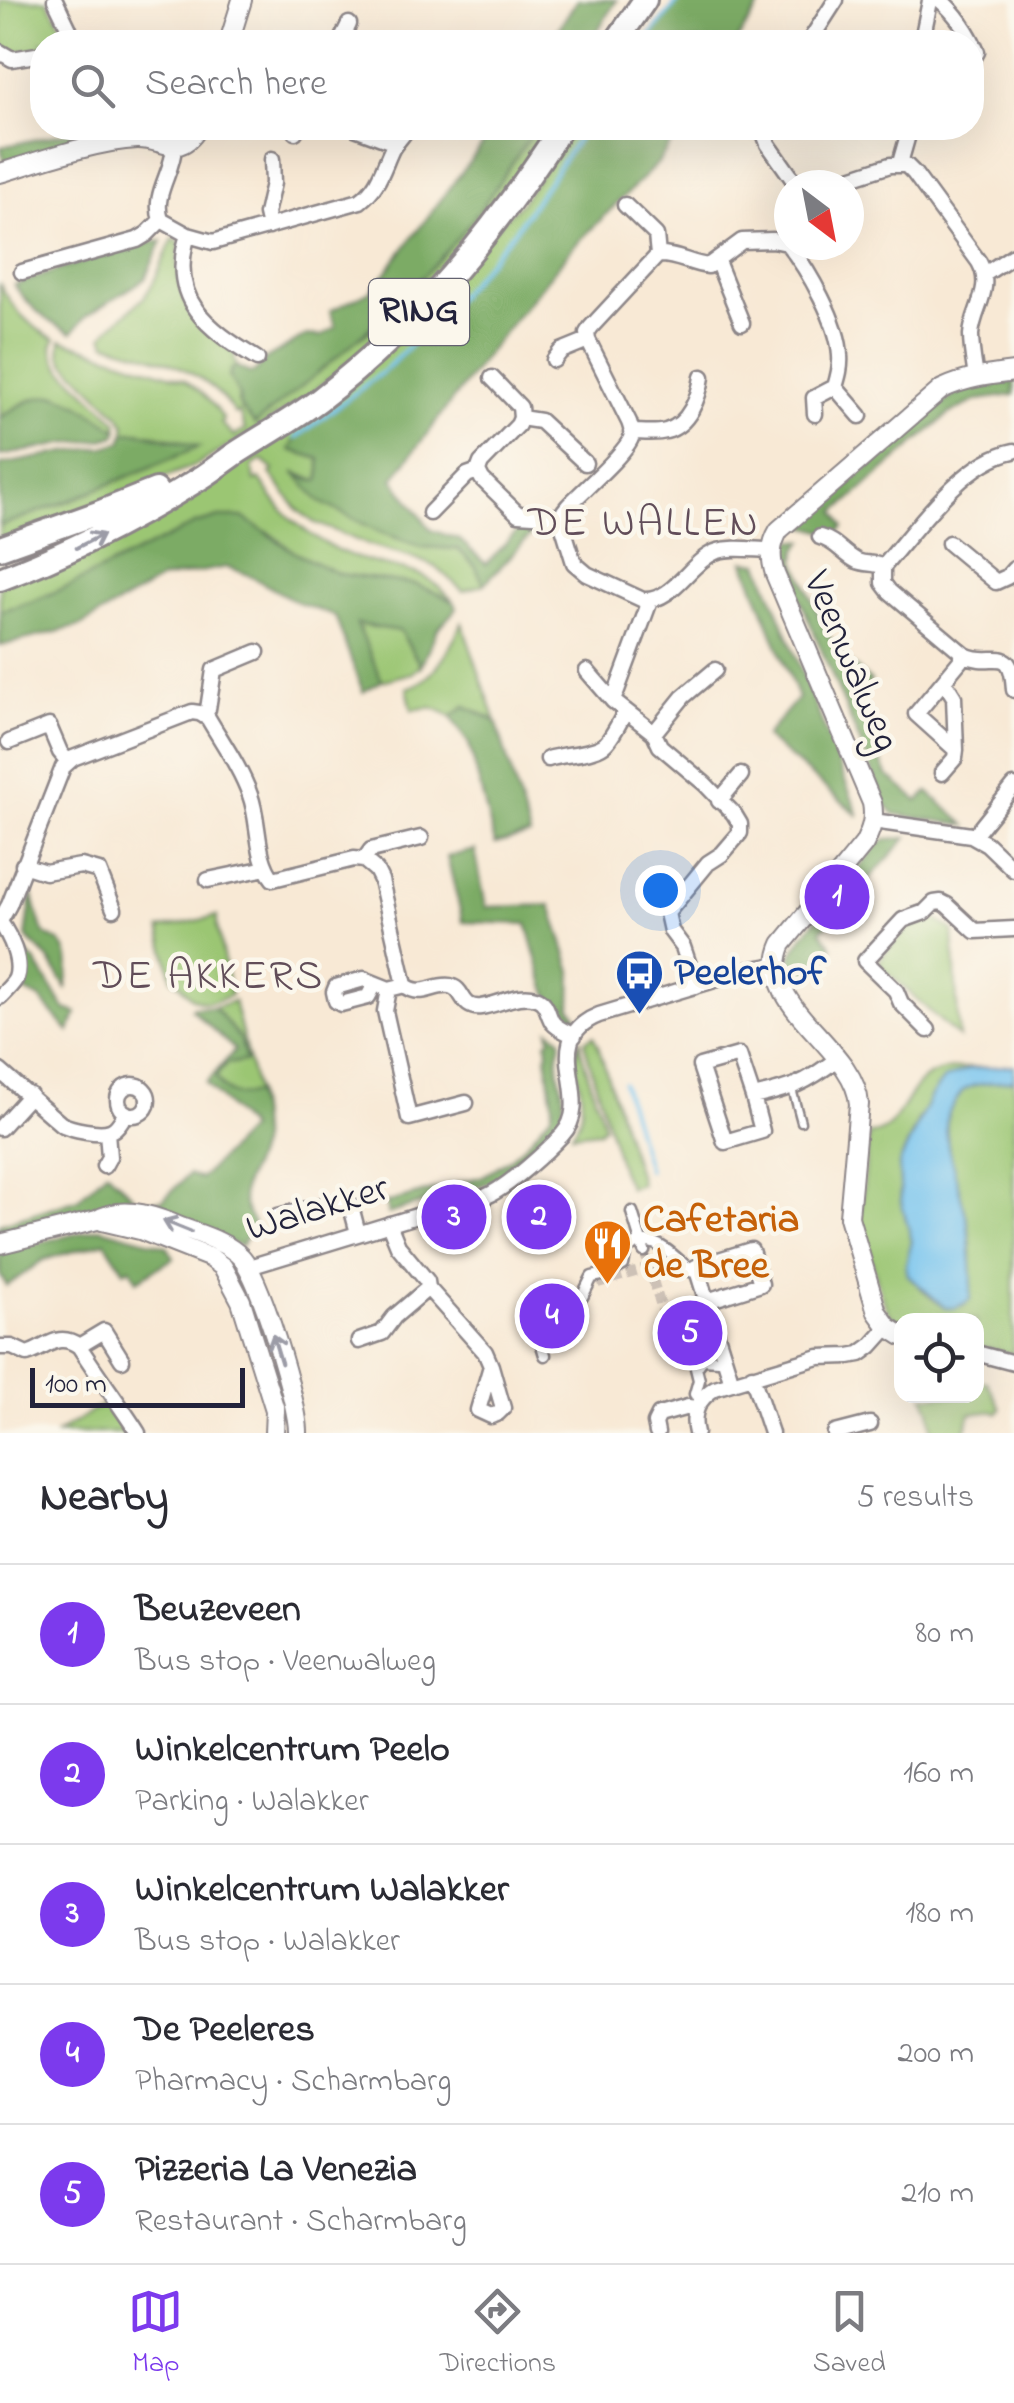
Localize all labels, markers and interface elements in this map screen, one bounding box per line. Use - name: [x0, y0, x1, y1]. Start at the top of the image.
- search box: [30, 30, 984, 140]
- text: Search here: [145, 57, 327, 113]
- icon: search: [65, 58, 120, 113]
- north arrow: [774, 170, 864, 260]
- road number: RING: [369, 279, 469, 345]
- district label: DE WALLEN: [527, 494, 760, 555]
- one-way arrow: [74, 531, 104, 550]
- street label: Veenwalweg: [785, 562, 914, 761]
- pin: 1: [804, 860, 870, 934]
- your location: [635, 865, 686, 916]
- place label: Peelerhof: [674, 945, 827, 1004]
- district label: DE AKKERS: [92, 947, 325, 1008]
- bus stop icon: Peelerhof: [613, 948, 665, 1016]
- street label: Walakker: [239, 1160, 397, 1260]
- pin: 3: [422, 1180, 486, 1254]
- pin: 2: [506, 1180, 572, 1254]
- place label: Cafetaria de Bree: [643, 1192, 799, 1297]
- one-way arrow: [162, 1215, 193, 1233]
- restaurant icon: Cafetaria de Bree: [582, 1218, 634, 1286]
- pin: 4: [520, 1278, 584, 1354]
- pin: 5: [658, 1296, 722, 1370]
- map controls: [894, 1313, 984, 1403]
- button: locate: [894, 1313, 984, 1403]
- one-way arrow: [267, 1333, 285, 1365]
- scale bar: [30, 1363, 245, 1408]
- text: 100 m: [45, 1365, 107, 1406]
- text: Nearby: [40, 1468, 168, 1529]
- text: 5 results: [857, 1475, 974, 1522]
- text: Beuzeveen: [135, 1583, 301, 1639]
- text: 1: [67, 1611, 78, 1658]
- text: 80 m: [915, 1611, 974, 1658]
- text: Bus stop · Veenwalweg: [135, 1639, 436, 1686]
- text: Winkelcentrum Peelo: [135, 1723, 450, 1779]
- text: 2: [65, 1751, 80, 1798]
- text: 160 m: [903, 1751, 974, 1798]
- text: Parking · Walakker: [135, 1779, 369, 1826]
- text: Winkelcentrum Walakker: [135, 1863, 509, 1919]
- text: 3: [66, 1891, 79, 1938]
- text: 180 m: [905, 1891, 974, 1938]
- text: Bus stop · Walakker: [135, 1919, 400, 1966]
- text: De Peeleres: [135, 2003, 315, 2059]
- text: 4: [66, 2031, 79, 2078]
- text: 200 m: [898, 2031, 974, 2078]
- text: Pharmacy · Scharmbarg: [135, 2059, 451, 2106]
- text: Pizzeria La Venezia: [135, 2143, 417, 2199]
- text: 5: [63, 2171, 82, 2218]
- text: 210 m: [901, 2171, 974, 2218]
- text: Restaurant · Scharmbarg: [135, 2199, 467, 2246]
- tab: Map: [128, 2284, 183, 2385]
- tab: Directions: [440, 2284, 556, 2385]
- tab: Saved: [813, 2284, 886, 2385]

